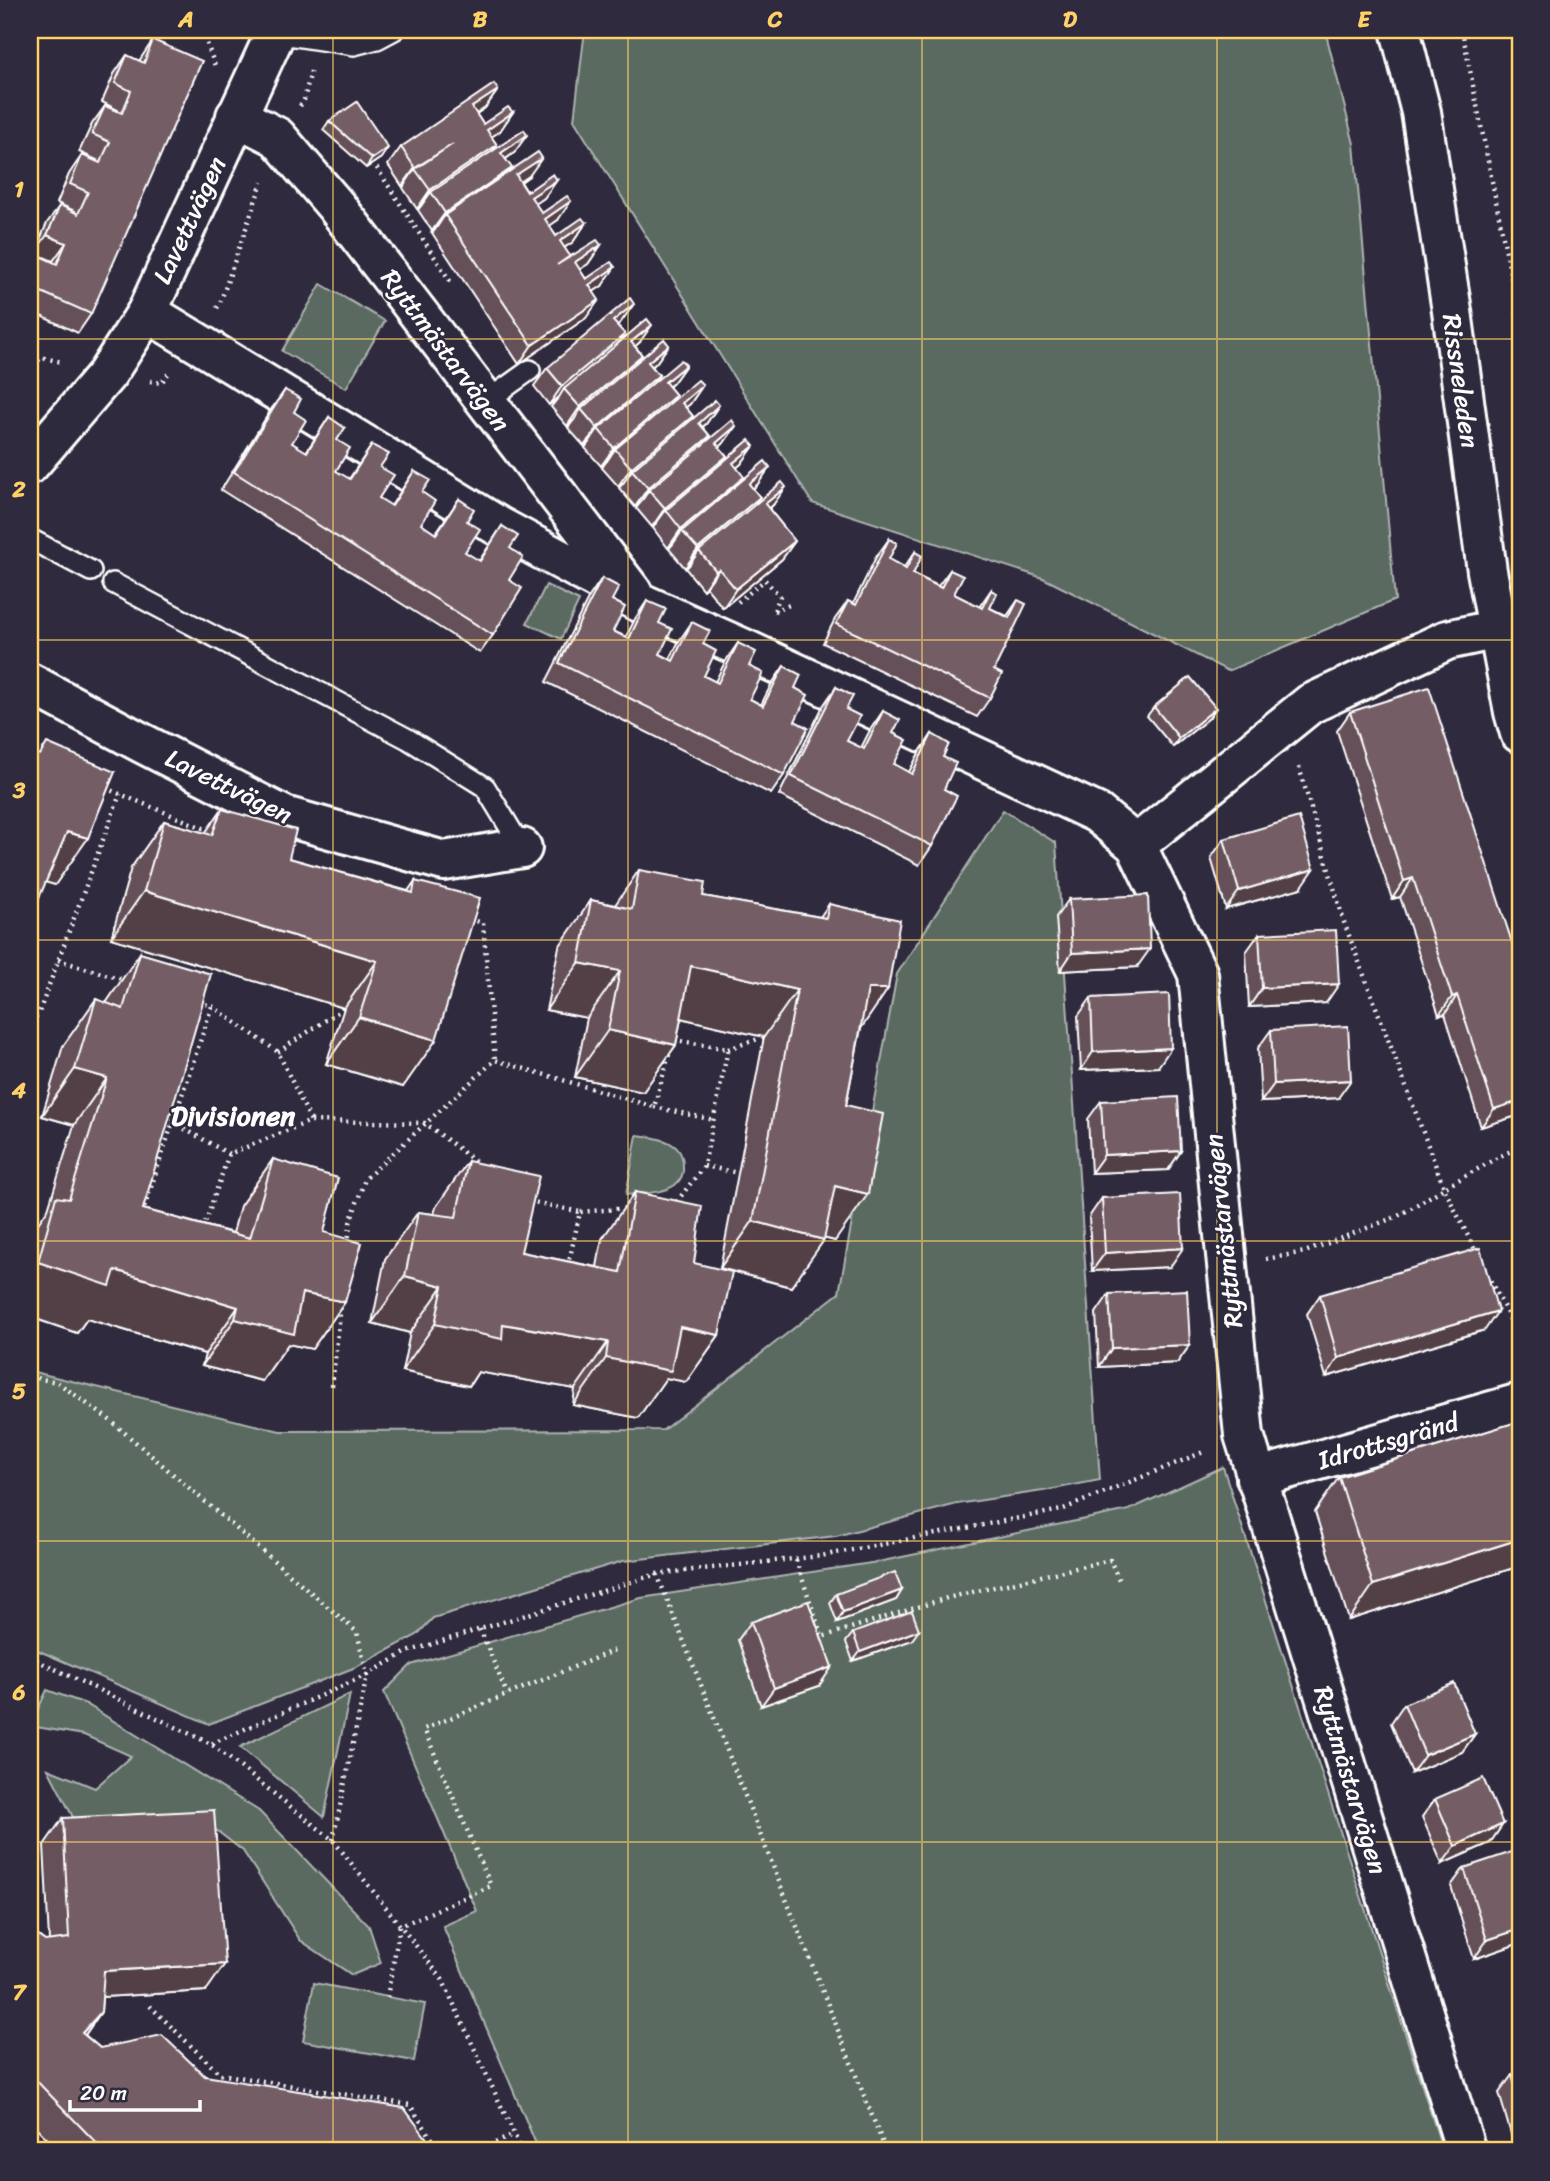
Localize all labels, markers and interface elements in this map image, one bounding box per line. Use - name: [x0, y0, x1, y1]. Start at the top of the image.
- text: A: [177, 0, 194, 40]
- text: B: [473, 0, 488, 40]
- text: C: [767, 0, 783, 40]
- text: D: [1063, 0, 1078, 40]
- text: E: [1358, 0, 1373, 40]
- street label: Lavettvägen: [139, 148, 239, 292]
- text: 1: [14, 169, 24, 210]
- street label: Ryttmästarvägen: [369, 258, 523, 442]
- street label: Rissneleden: [1429, 311, 1493, 451]
- text: 2: [11, 469, 26, 510]
- street label: Lavettvägen: [157, 735, 301, 837]
- text: 3: [12, 770, 26, 811]
- text: 4: [11, 1070, 27, 1111]
- district label: Divisionen: [171, 1091, 296, 1140]
- street label: Ryttmästarvägen: [1190, 1132, 1256, 1330]
- text: 5: [12, 1371, 26, 1412]
- street label: Idrottsgränd: [1311, 1398, 1466, 1483]
- text: 6: [11, 1672, 26, 1713]
- street label: Ryttmästarvägen: [1300, 1680, 1402, 1880]
- text: 7: [12, 1972, 27, 2013]
- scale bar: [70, 2069, 200, 2113]
- text: 20 m: [80, 2074, 127, 2112]

